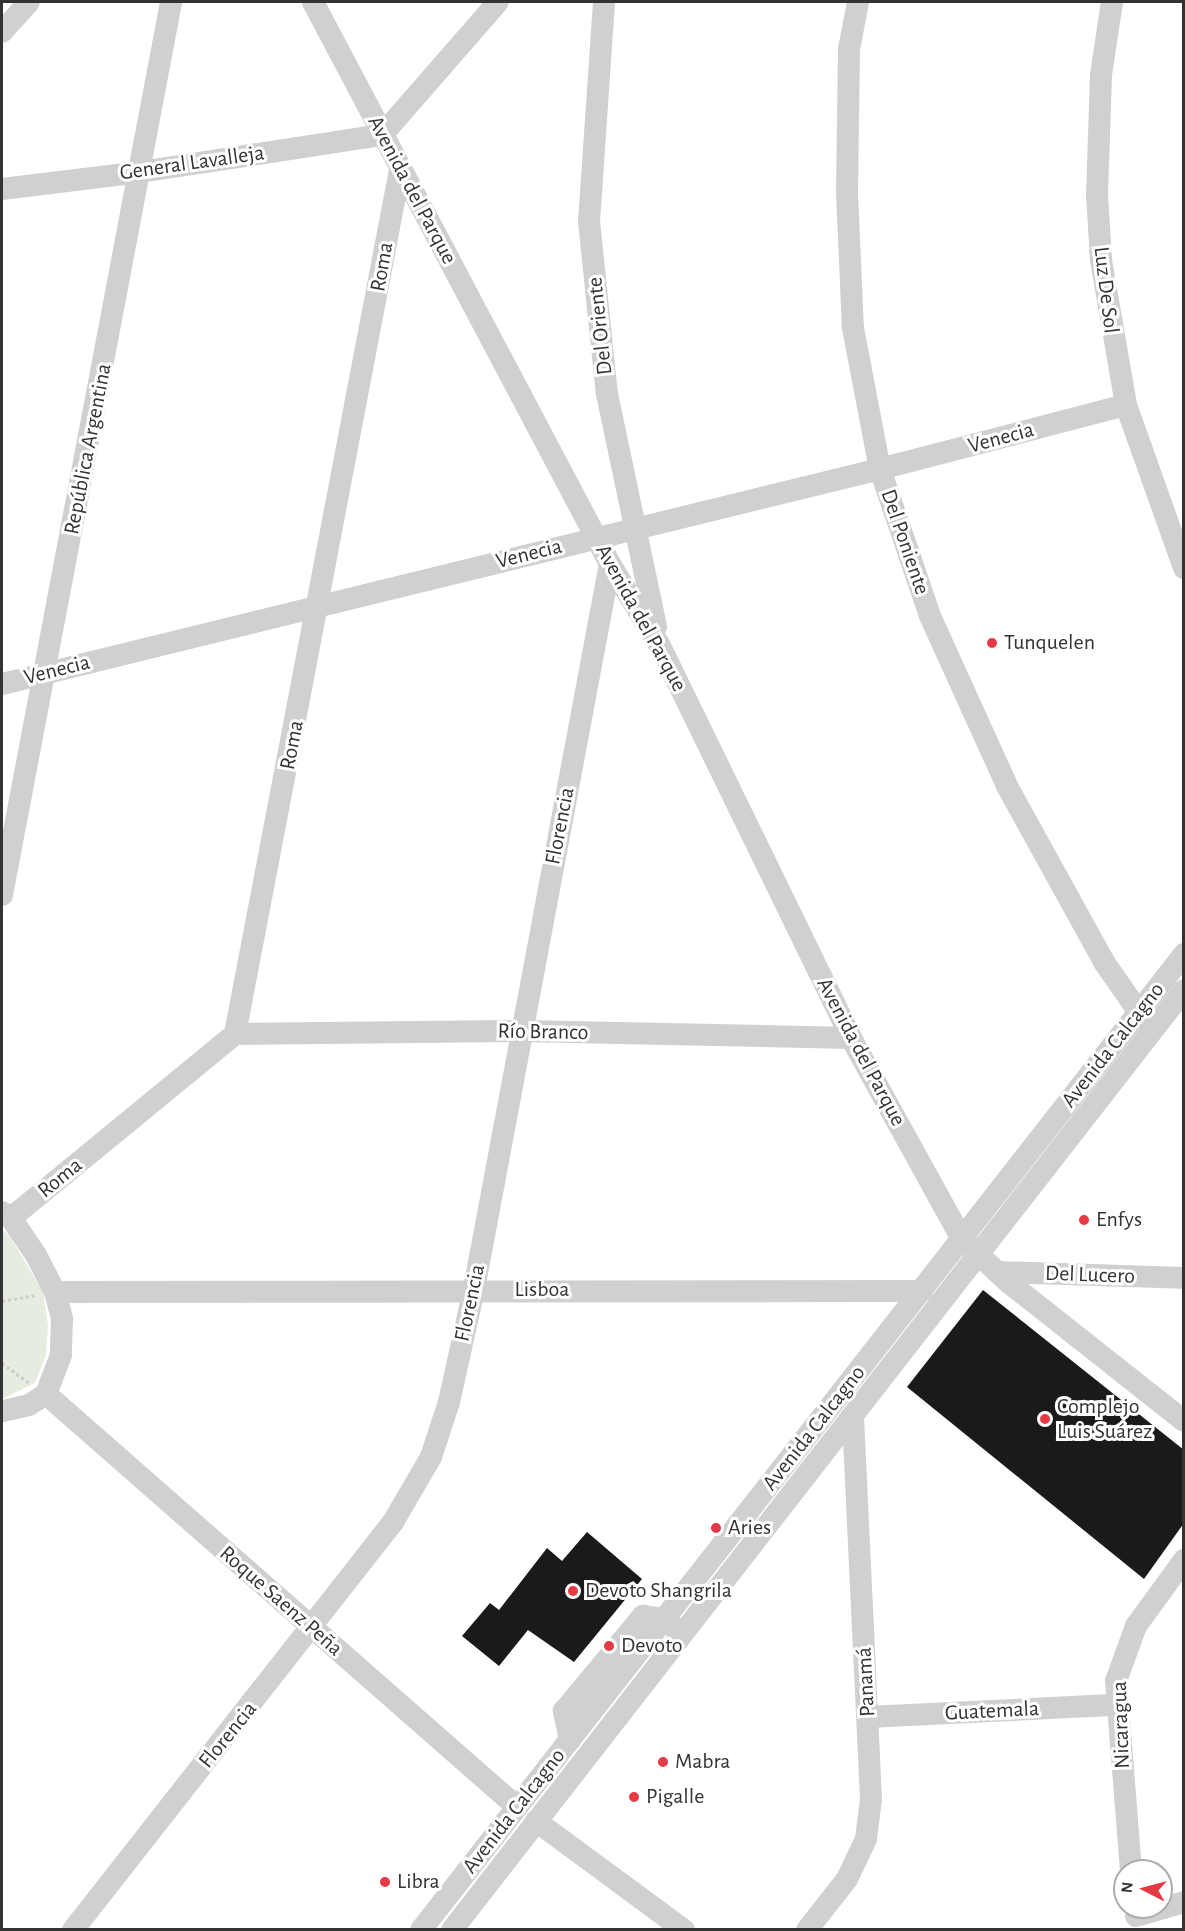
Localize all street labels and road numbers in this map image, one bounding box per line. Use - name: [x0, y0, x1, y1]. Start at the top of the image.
- street label: Avenida del Parque: [362, 111, 462, 269]
- street label: General Lavalleja: [118, 140, 266, 186]
- street label: Roma: [365, 240, 399, 294]
- street label: Luz De Sol: [1088, 245, 1124, 335]
- street label: Del Oriente: [582, 276, 618, 376]
- street label: República Argentina: [58, 361, 118, 537]
- street label: Venecia: [965, 417, 1037, 459]
- street label: Del Poniente: [875, 486, 935, 598]
- street label: Venecia: [493, 533, 565, 575]
- street label: Avenida del Parque: [590, 540, 692, 696]
- street label: Venecia: [21, 649, 93, 691]
- street label: Roma: [274, 718, 310, 772]
- street label: Florencia: [540, 785, 580, 867]
- street label: Avenida del Parque: [811, 973, 911, 1131]
- street label: Avenida Calcagno: [1056, 977, 1170, 1113]
- street label: Río Branco: [497, 1018, 589, 1046]
- street label: Roma: [32, 1152, 88, 1204]
- street label: Del Lucero: [1044, 1260, 1136, 1290]
- street label: Florencia: [449, 1262, 491, 1344]
- street label: Lisboa: [515, 1277, 569, 1303]
- street label: Avenida Calcagno: [757, 1360, 871, 1496]
- street label: Roque Saenz Peña: [214, 1540, 348, 1662]
- street label: Panamá: [851, 1646, 881, 1718]
- street label: Nicaragua: [1106, 1681, 1136, 1769]
- street label: Guatemala: [944, 1695, 1040, 1727]
- street label: Florencia: [193, 1696, 263, 1774]
- street label: Avenida Calcagno: [457, 1743, 571, 1879]

